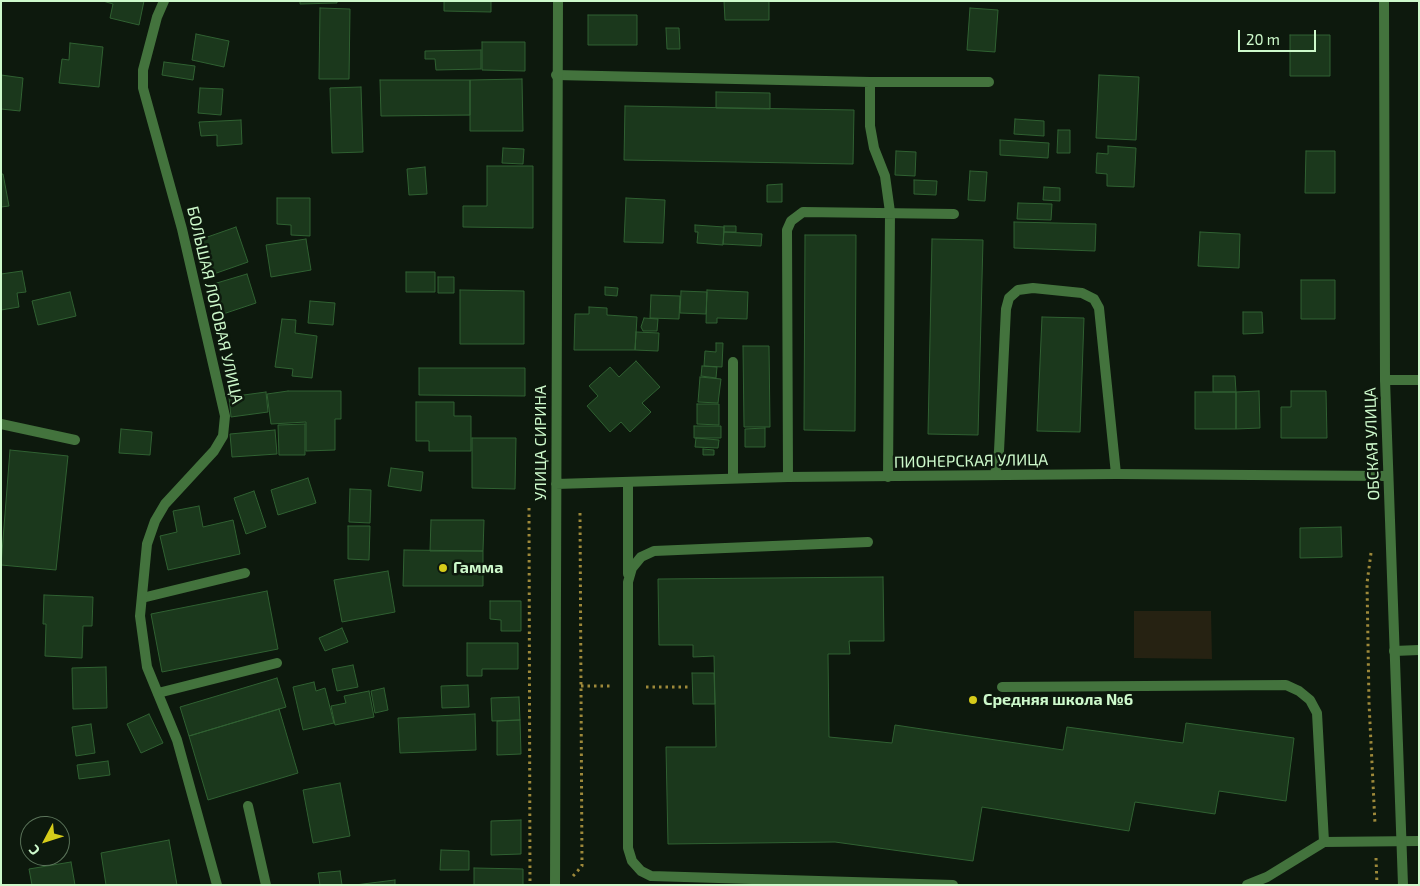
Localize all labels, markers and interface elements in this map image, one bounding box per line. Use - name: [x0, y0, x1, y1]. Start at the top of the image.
- scale bar: [1240, 20, 1318, 52]
- text: 20 m: [1246, 30, 1280, 48]
- street label: БОЛЬШАЯ ЛОГОВАЯ УЛИЦА: [183, 204, 247, 406]
- street label: УЛИЦА СИРИНА: [531, 385, 551, 501]
- street label: ОБСКАЯ УЛИЦА: [1360, 387, 1384, 501]
- street label: ПИОНЕРСКАЯ УЛИЦА: [894, 450, 1048, 472]
- place label: Гамма: [453, 558, 503, 578]
- marker: Гамма: [437, 562, 449, 574]
- place label: Средняя школа №6: [983, 690, 1133, 710]
- marker: Средняя школа №6: [967, 694, 979, 706]
- north arrow: [20, 816, 70, 866]
- text: С: [25, 842, 43, 859]

